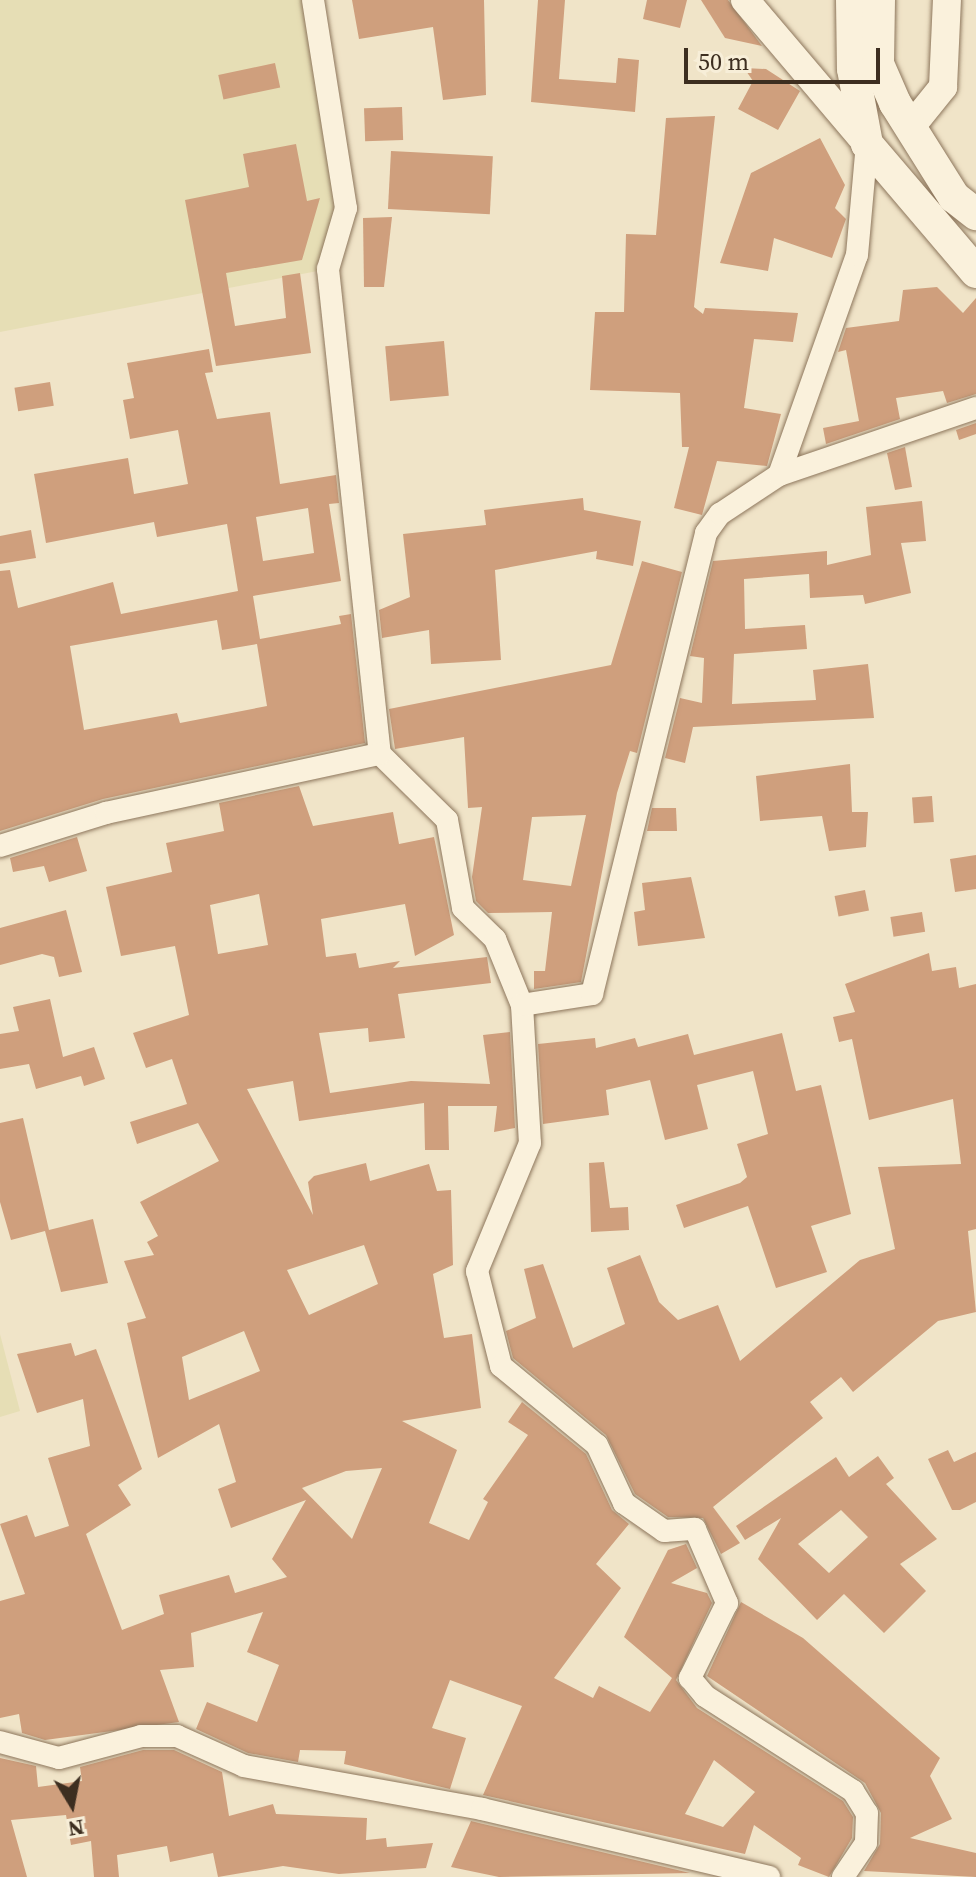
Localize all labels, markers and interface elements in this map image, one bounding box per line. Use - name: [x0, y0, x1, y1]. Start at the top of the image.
- scale bar: [688, 32, 884, 82]
- text: 50 m: [698, 45, 749, 78]
- north arrow: [32, 1765, 112, 1845]
- text: N: [66, 1812, 87, 1845]

